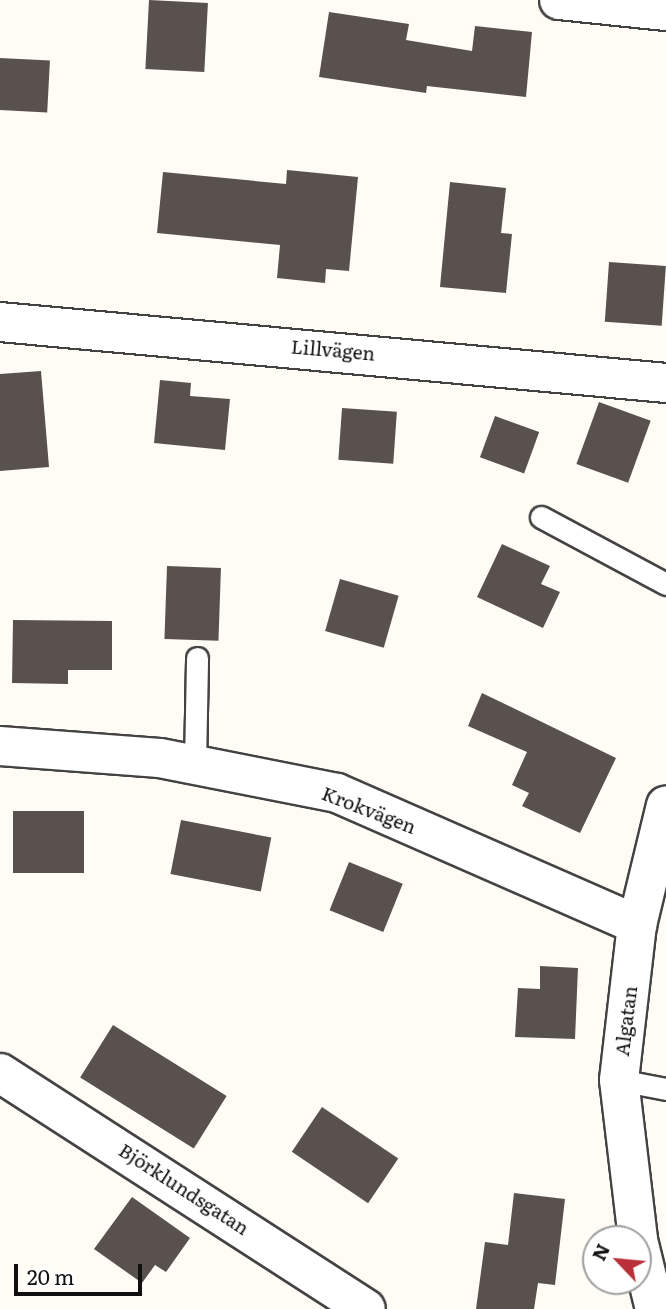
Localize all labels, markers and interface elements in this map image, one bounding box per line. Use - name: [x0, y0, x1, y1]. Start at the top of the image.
- street label: Lillvägen: [290, 335, 376, 365]
- street label: Krokvägen: [319, 782, 419, 838]
- street label: Algatan: [610, 985, 642, 1057]
- street label: Björklundsgatan: [115, 1138, 253, 1240]
- north arrow: [582, 1225, 652, 1295]
- text: N: [584, 1238, 616, 1265]
- scale bar: [18, 1250, 145, 1294]
- text: 20 m: [27, 1260, 74, 1291]

